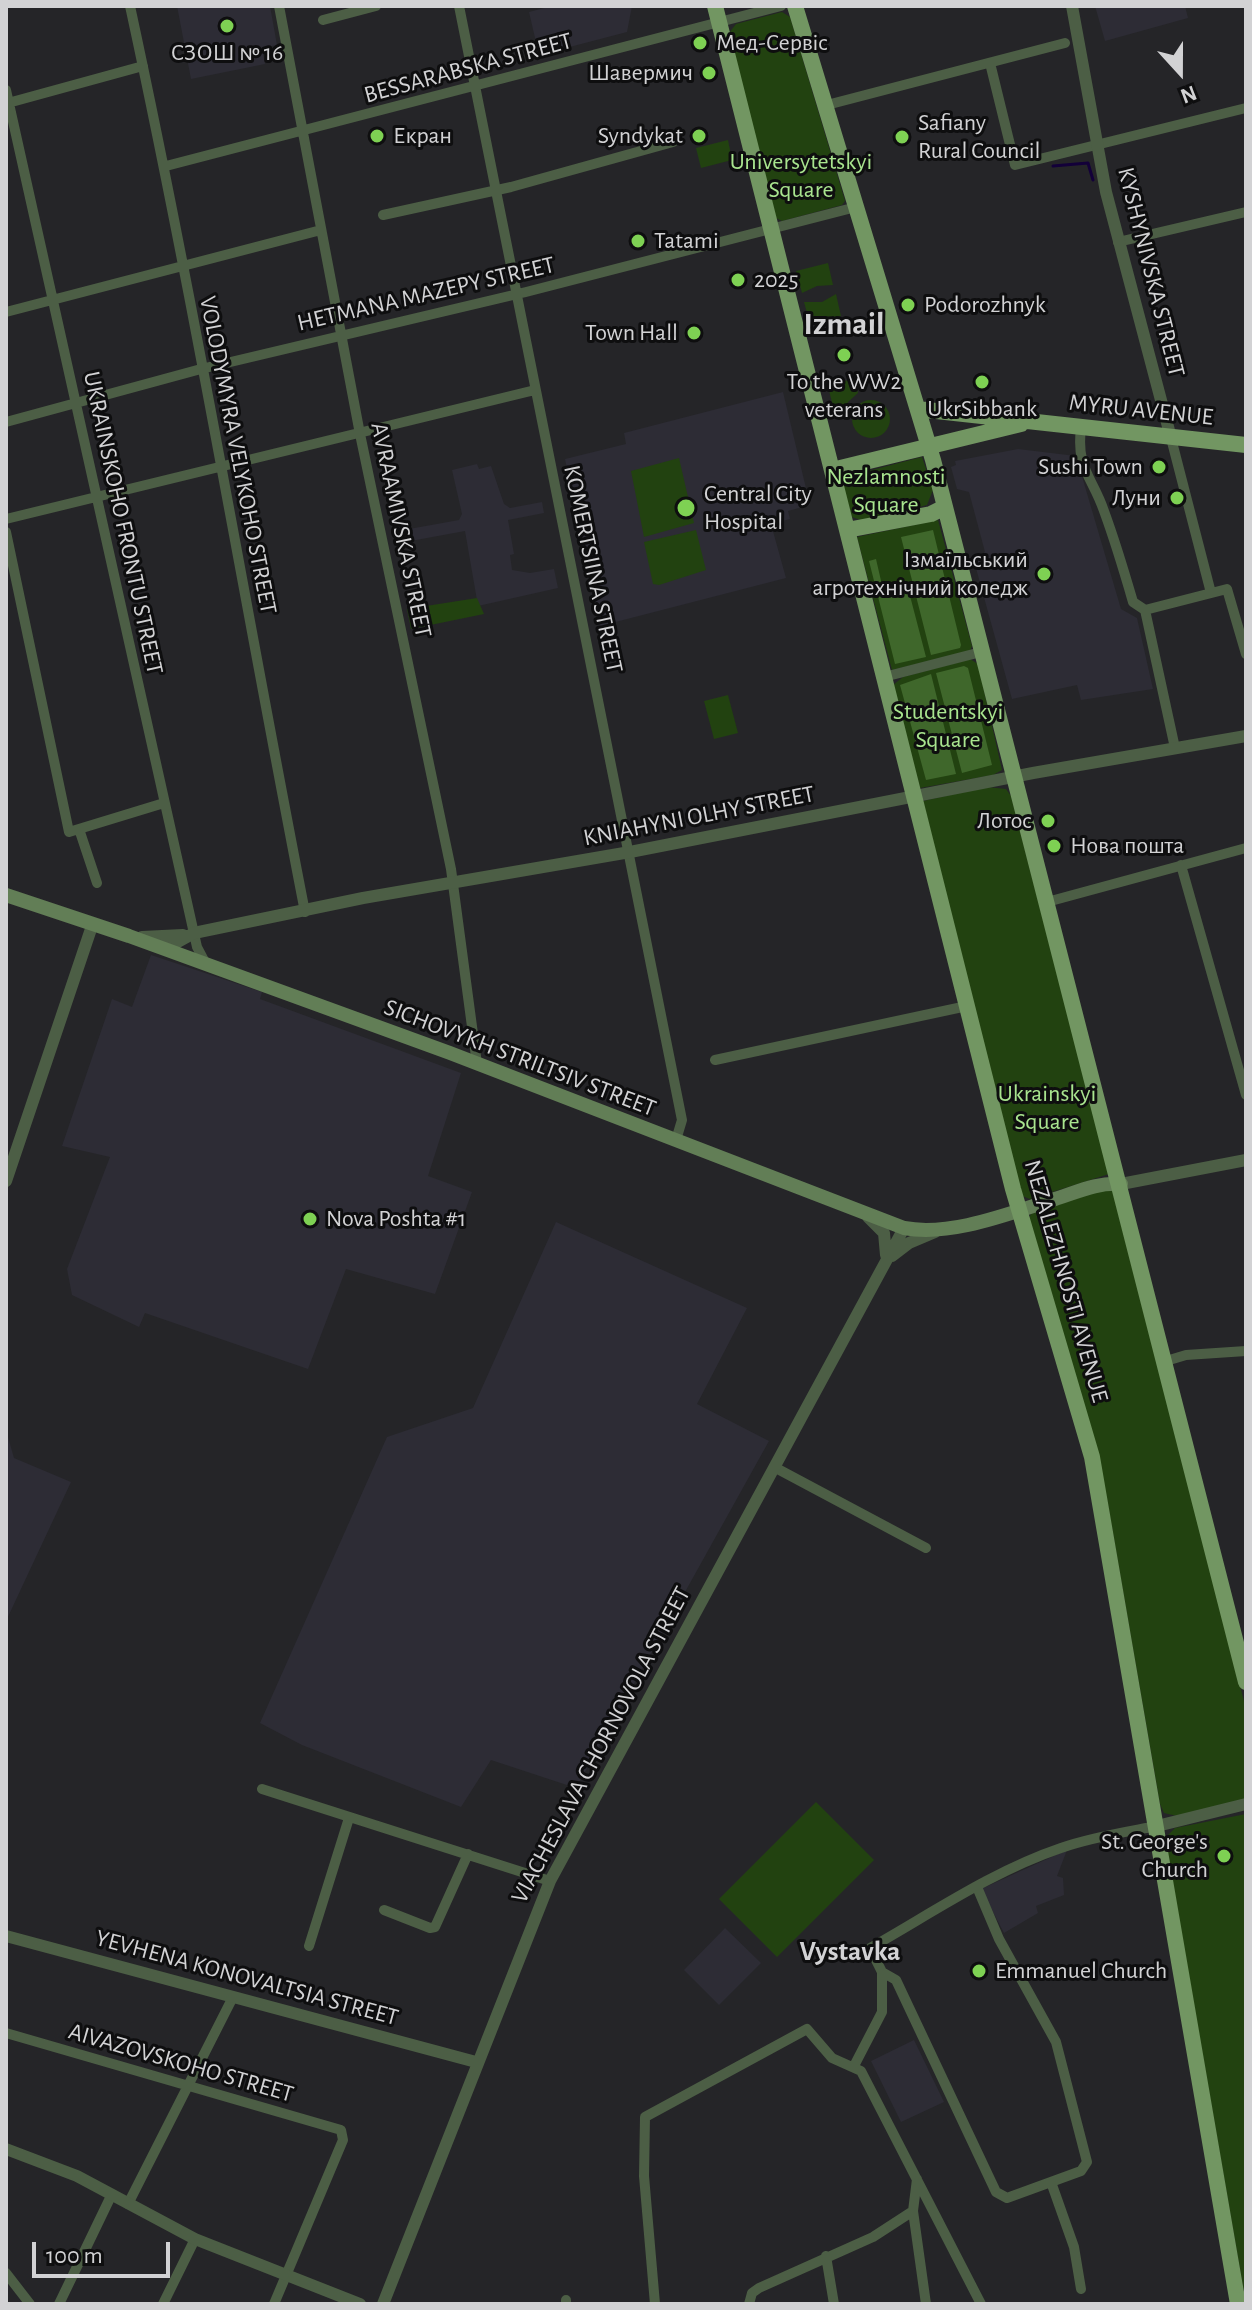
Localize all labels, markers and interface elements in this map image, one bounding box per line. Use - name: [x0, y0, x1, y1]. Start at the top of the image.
- marker: СЗОШ № 16: [218, 17, 236, 35]
- street label: BESSARABSKA STREET: [361, 26, 575, 110]
- place label: Мед-Сервіс: [716, 29, 828, 57]
- north arrow: [1140, 32, 1220, 112]
- marker: Мед-Сервіс: [691, 34, 709, 52]
- place label: СЗОШ № 16: [171, 39, 283, 67]
- place label: Шавермич: [588, 59, 693, 87]
- marker: Шавермич: [700, 64, 718, 82]
- text: N: [1178, 81, 1200, 107]
- place label: Safiany Rural Council: [918, 109, 1040, 165]
- place label: Екран: [393, 122, 452, 150]
- place label: Syndykat: [598, 122, 683, 150]
- marker: Екран: [368, 127, 386, 145]
- marker: Syndykat: [690, 127, 708, 145]
- marker: Safiany Rural Council: [893, 128, 911, 146]
- park label: Universytetskyi Square: [730, 148, 872, 204]
- street label: KYSHYNIVSKA STREET: [1111, 164, 1191, 380]
- place label: Tatami: [654, 227, 719, 255]
- marker: Tatami: [629, 232, 647, 250]
- street label: HETMANA MAZEPY STREET: [294, 250, 558, 338]
- place label: 2025: [754, 266, 799, 294]
- marker: 2025: [729, 271, 747, 289]
- place label: Podorozhnyk: [924, 291, 1046, 319]
- street label: VOLODYMYRA VELYKOHO STREET: [193, 294, 283, 616]
- marker: Podorozhnyk: [899, 296, 917, 314]
- district label: Izmail: [804, 305, 884, 343]
- place label: Town Hall: [585, 319, 678, 347]
- marker: Town Hall: [685, 324, 703, 342]
- marker: To the WW2 veterans: [835, 346, 853, 364]
- place label: To the WW2 veterans: [787, 368, 901, 424]
- street label: UKRAINSKOHO FRONTU STREET: [77, 369, 169, 677]
- marker: UkrSibbank: [973, 373, 991, 391]
- street label: MYRU AVENUE: [1067, 388, 1215, 432]
- place label: UkrSibbank: [927, 395, 1037, 423]
- street label: AVRAAMIVSKA STREET: [364, 420, 438, 640]
- place label: Sushi Town: [1038, 453, 1143, 481]
- marker: Sushi Town: [1150, 458, 1168, 476]
- street label: KOMERTSIINA STREET: [557, 463, 629, 675]
- park label: Nezlamnosti Square: [826, 463, 946, 519]
- place label: Central City Hospital: [704, 480, 812, 536]
- place label: Луни: [1112, 484, 1161, 512]
- marker: Луни: [1168, 489, 1186, 507]
- marker: Central City Hospital: [675, 497, 697, 519]
- place label: Ізмаїльський агротехнічний коледж: [812, 546, 1028, 602]
- marker: Ізмаїльський агротехнічний коледж: [1035, 565, 1053, 583]
- park label: Studentskyi Square: [893, 698, 1003, 754]
- street label: KNIAHYNI OLHY STREET: [581, 779, 817, 853]
- place label: Лотос: [977, 807, 1032, 835]
- marker: Лотос: [1039, 812, 1057, 830]
- place label: Нова пошта: [1070, 832, 1184, 860]
- marker: Нова пошта: [1045, 837, 1063, 855]
- street label: SICHOVYKH STRILTSIV STREET: [380, 993, 660, 1123]
- park label: Ukrainskyi Square: [998, 1080, 1096, 1136]
- street label: NEZALEZHNOSTI AVENUE: [1018, 1156, 1114, 1406]
- place label: Nova Poshta #1: [326, 1205, 466, 1233]
- marker: Nova Poshta #1: [301, 1210, 319, 1228]
- street label: VIACHESLAVA CHORNOVOLA STREET: [505, 1582, 697, 1908]
- place label: St. George's Church: [1101, 1828, 1208, 1884]
- marker: St. George's Church: [1215, 1847, 1233, 1865]
- street label: YEVHENA KONOVALTSIA STREET: [92, 1924, 402, 2032]
- district label: Vystavka: [799, 1935, 901, 1969]
- place label: Emmanuel Church: [995, 1957, 1167, 1985]
- marker: Emmanuel Church: [970, 1962, 988, 1980]
- street label: AIVAZOVSKOHO STREET: [65, 2017, 297, 2109]
- scale bar: [36, 2226, 174, 2276]
- text: 100 m: [46, 2244, 103, 2268]

